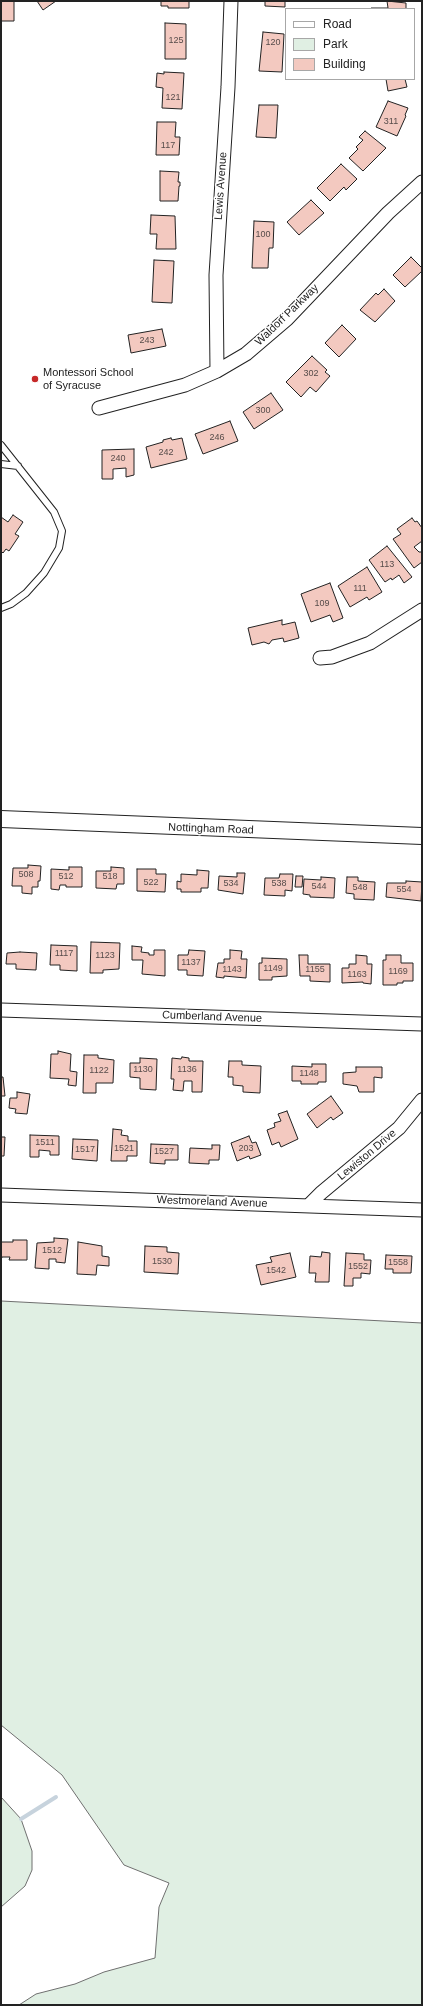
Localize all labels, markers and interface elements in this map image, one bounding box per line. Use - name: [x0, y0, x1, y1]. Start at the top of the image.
- legend: [285, 8, 415, 80]
- text: Road: [323, 17, 352, 31]
- house number: 125: [168, 36, 184, 46]
- text: Park: [323, 37, 348, 51]
- house number: 120: [265, 38, 281, 48]
- text: Building: [323, 57, 366, 71]
- house number: 121: [165, 93, 181, 103]
- house number: 311: [384, 117, 398, 127]
- house number: 117: [161, 141, 175, 151]
- street label: Lewis Avenue: [212, 151, 230, 221]
- house number: 100: [255, 230, 271, 240]
- street label: Waldorf Parkway: [253, 282, 321, 348]
- house number: 243: [139, 336, 155, 346]
- place label: Montessori School of Syracuse: [43, 366, 133, 392]
- house number: 302: [303, 369, 319, 379]
- marker: Montessori School of Syracuse: [30, 374, 40, 384]
- house number: 300: [255, 406, 271, 416]
- house number: 246: [209, 433, 225, 443]
- house number: 242: [158, 448, 174, 458]
- house number: 240: [110, 454, 126, 464]
- house number: 113: [380, 560, 394, 570]
- house number: 111: [353, 584, 367, 594]
- house number: 109: [314, 599, 330, 609]
- street label: Nottingham Road: [168, 821, 254, 837]
- house number: 508: [18, 870, 34, 880]
- house number: 512: [58, 872, 74, 882]
- house number: 518: [102, 872, 118, 882]
- house number: 522: [143, 878, 159, 888]
- house number: 534: [223, 879, 239, 889]
- house number: 538: [271, 879, 287, 889]
- house number: 544: [311, 882, 327, 892]
- house number: 548: [352, 883, 368, 893]
- house number: 554: [396, 885, 412, 895]
- house number: 1117: [55, 949, 73, 959]
- house number: 1123: [95, 951, 115, 961]
- house number: 1137: [181, 958, 201, 968]
- house number: 1149: [263, 964, 283, 974]
- house number: 1143: [222, 965, 242, 975]
- house number: 1155: [305, 965, 325, 975]
- house number: 1169: [388, 967, 408, 977]
- house number: 1163: [347, 970, 367, 980]
- street label: Cumberland Avenue: [162, 1009, 262, 1025]
- house number: 1130: [133, 1065, 153, 1075]
- house number: 1136: [177, 1065, 197, 1075]
- house number: 1122: [89, 1066, 109, 1076]
- house number: 1148: [299, 1069, 319, 1079]
- street label: Lewiston Drive: [335, 1127, 399, 1183]
- house number: 1511: [35, 1138, 55, 1148]
- house number: 1521: [114, 1144, 134, 1154]
- house number: 203: [238, 1144, 254, 1154]
- house number: 1517: [75, 1145, 95, 1155]
- house number: 1527: [154, 1147, 174, 1157]
- street label: Westmoreland Avenue: [156, 1193, 268, 1211]
- house number: 1512: [42, 1246, 62, 1256]
- house number: 1530: [152, 1257, 172, 1267]
- house number: 1558: [388, 1258, 408, 1268]
- house number: 1552: [348, 1262, 368, 1272]
- house number: 1542: [266, 1266, 286, 1276]

